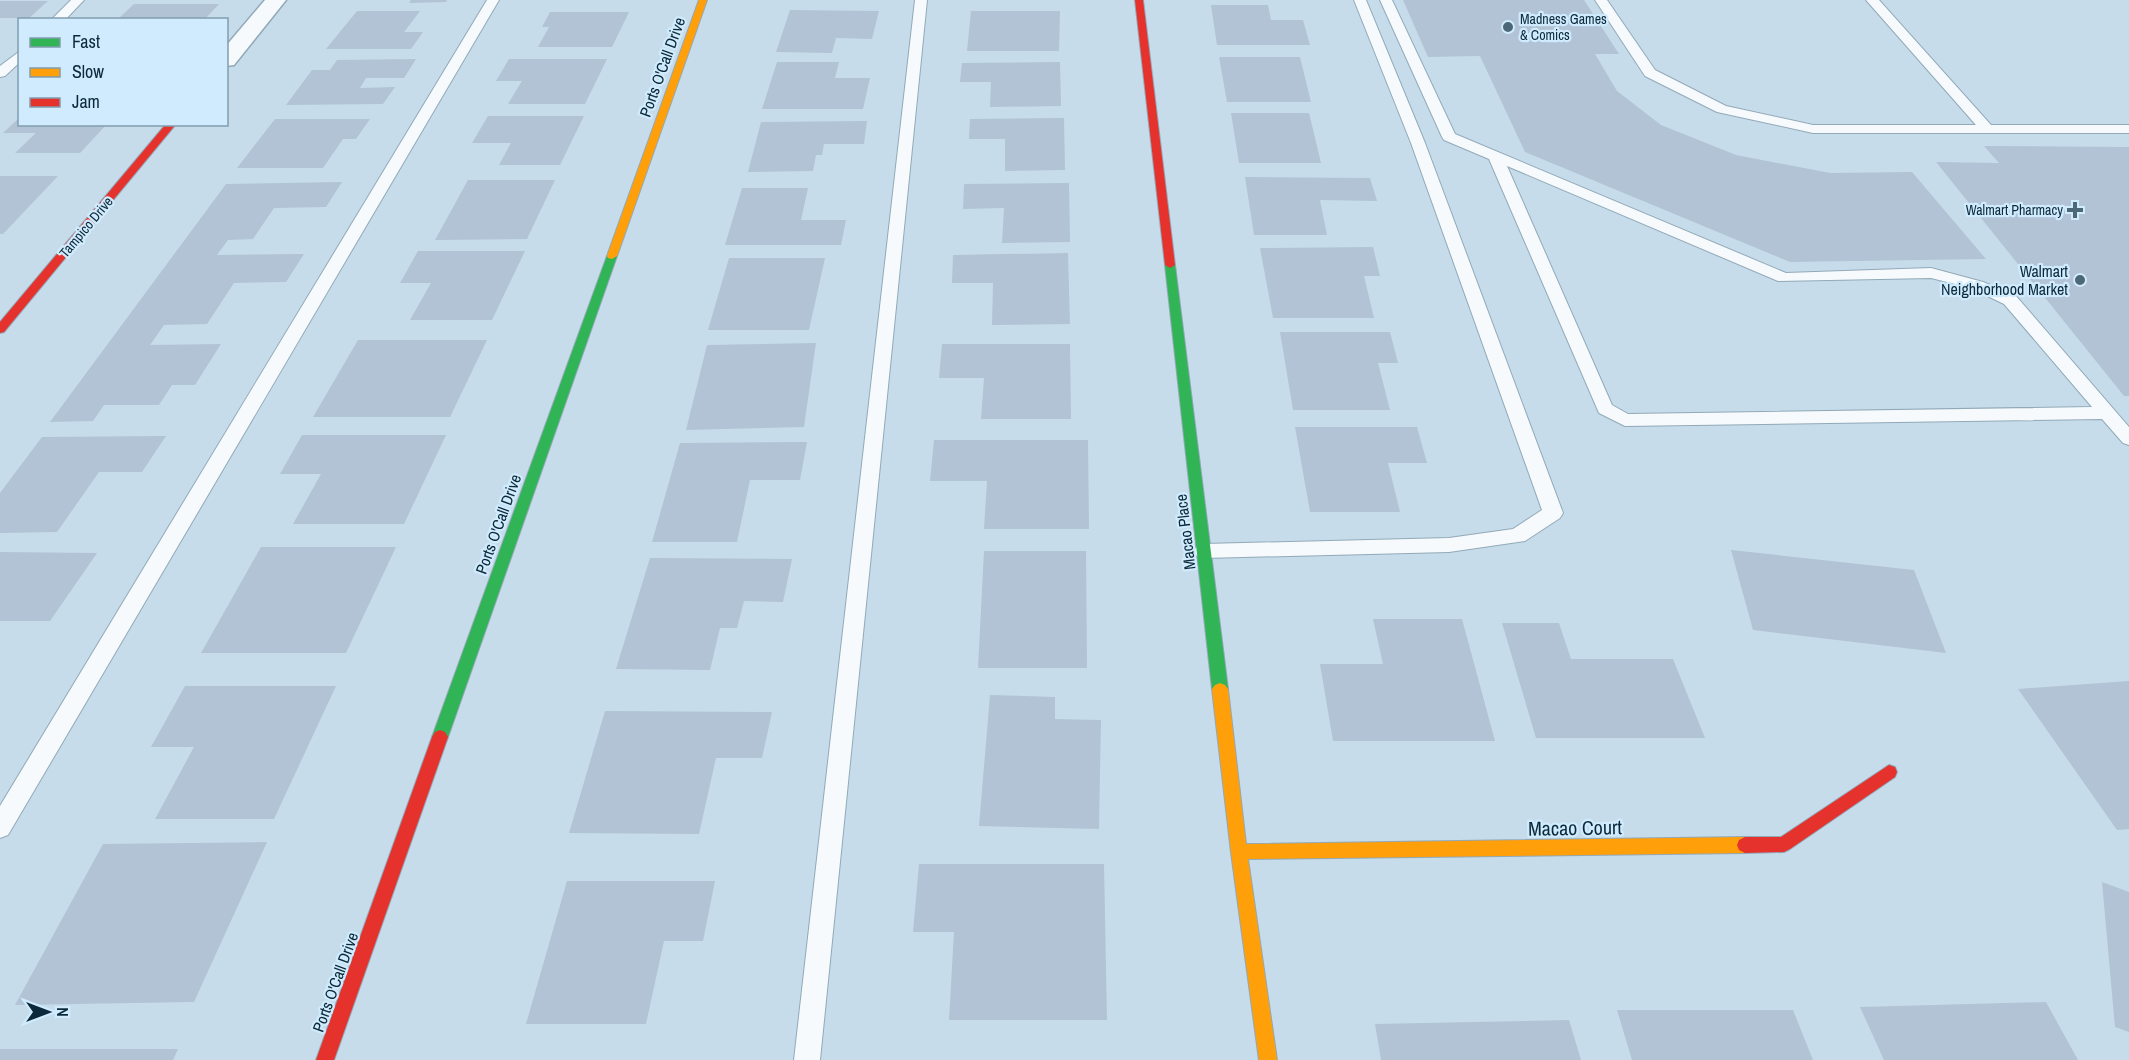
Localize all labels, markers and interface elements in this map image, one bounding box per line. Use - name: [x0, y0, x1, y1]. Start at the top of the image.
- place label: Madness Games & Comics: [1520, 10, 1607, 44]
- street label: Ports O'Call Drive: [634, 14, 690, 120]
- legend: [18, 18, 228, 126]
- marker: Madness Games & Comics: [1501, 20, 1515, 34]
- text: Fast: [72, 29, 100, 54]
- text: Slow: [72, 59, 104, 84]
- text: Jam: [72, 89, 100, 114]
- street label: Tampico Drive: [55, 193, 117, 261]
- place label: Walmart Pharmacy: [1966, 201, 2063, 219]
- marker: Walmart Pharmacy: [2068, 203, 2082, 217]
- place label: Walmart Neighborhood Market: [1941, 260, 2068, 300]
- marker: Walmart Neighborhood Market: [2073, 273, 2087, 287]
- street label: Ports O'Call Drive: [470, 471, 526, 577]
- street label: Macao Place: [1169, 493, 1201, 571]
- street label: Macao Court: [1528, 813, 1623, 842]
- street label: Ports O'Call Drive: [307, 929, 363, 1035]
- north arrow: [18, 982, 78, 1042]
- text: N: [52, 1007, 74, 1017]

